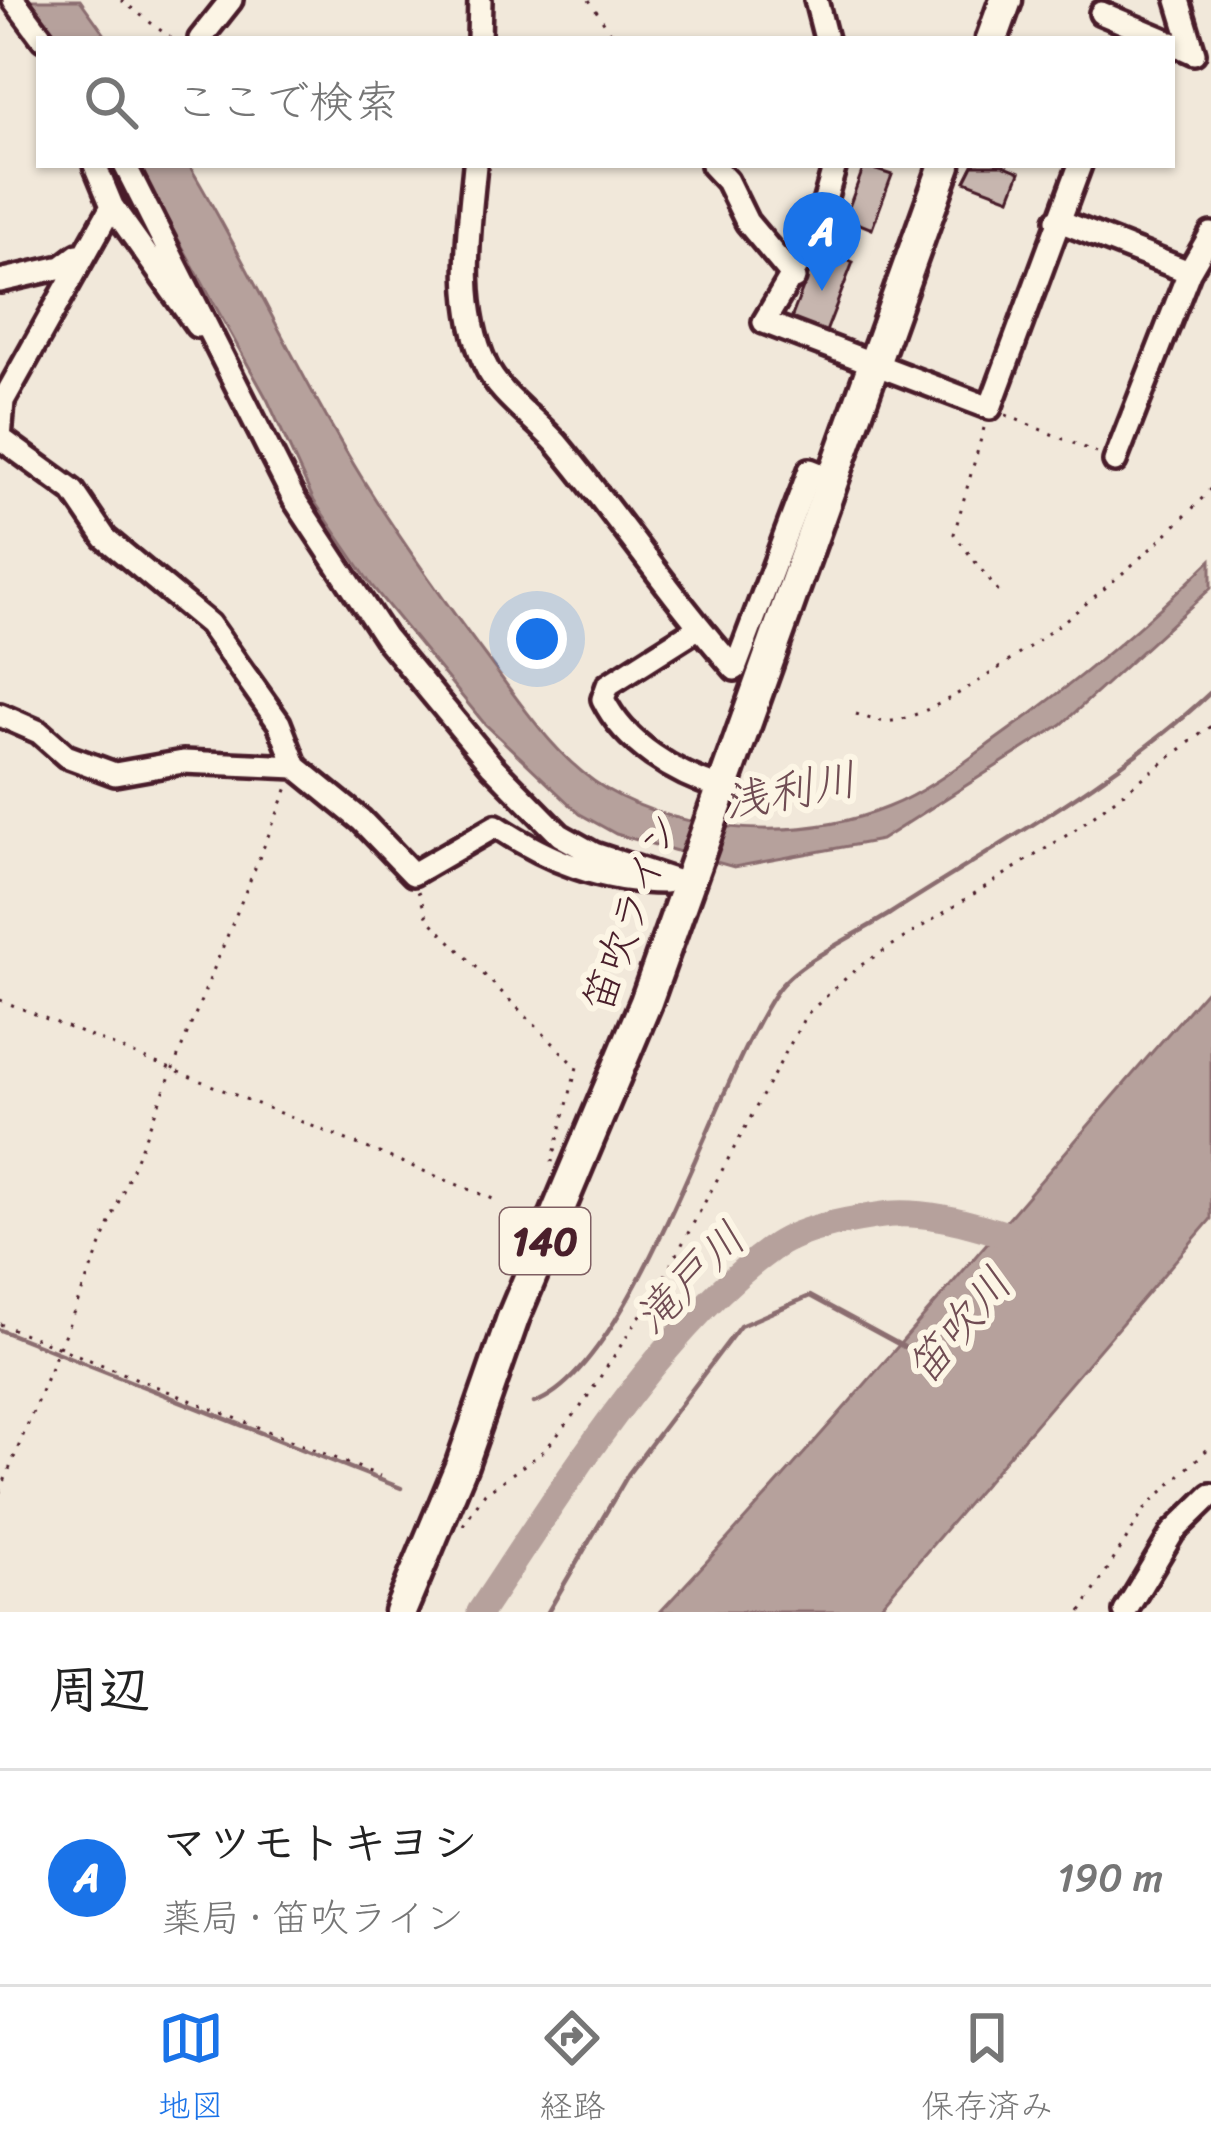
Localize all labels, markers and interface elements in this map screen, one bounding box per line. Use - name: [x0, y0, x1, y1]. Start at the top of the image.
- search box: [36, 36, 1175, 168]
- text: ここで検索: [174, 62, 399, 142]
- icon: search: [78, 69, 144, 135]
- pin: A: [783, 192, 861, 291]
- your location: [507, 609, 567, 669]
- water label: 浅利川: [716, 739, 864, 843]
- street label: 笛吹ライン: [561, 801, 701, 1023]
- water label: 滝戸川: [614, 1202, 766, 1354]
- road number: 140: [500, 1208, 590, 1274]
- water label: 笛吹川: [885, 1249, 1033, 1403]
- text: 周辺: [48, 1645, 150, 1735]
- text: マツモトキヨシ: [162, 1803, 477, 1883]
- text: A: [74, 1843, 100, 1912]
- text: 190 m: [1058, 1843, 1163, 1912]
- text: 薬局 · 笛吹ライン: [162, 1883, 464, 1952]
- tab: 地図: [158, 2005, 224, 2135]
- tab: 経路: [539, 2005, 605, 2135]
- tab: 保存済み: [921, 2005, 1053, 2135]

